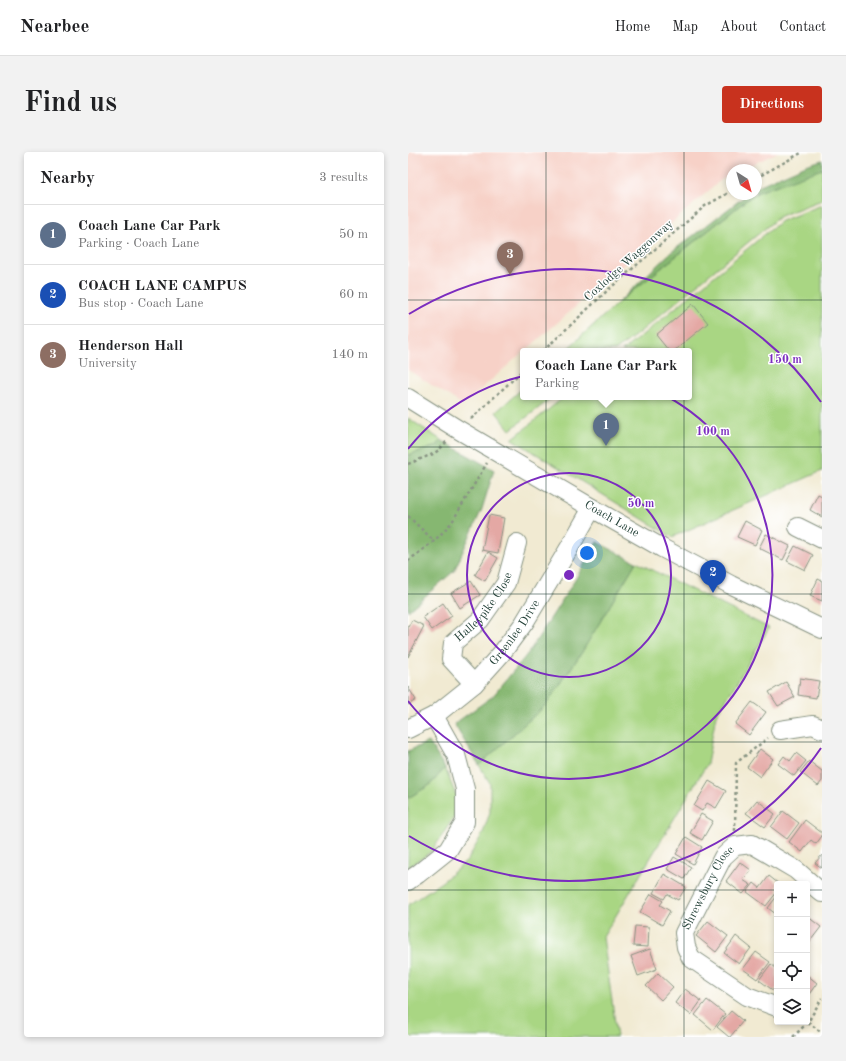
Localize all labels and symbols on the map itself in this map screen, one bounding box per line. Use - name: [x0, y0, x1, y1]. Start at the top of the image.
- north arrow: [726, 164, 762, 200]
- street label: Coxlodge Waggonway: [582, 218, 676, 304]
- pin: 3: [497, 242, 523, 275]
- text: 150 m: [768, 353, 802, 366]
- pin: 1: [593, 413, 619, 446]
- text: 100 m: [696, 426, 730, 438]
- text: 50 m: [628, 497, 655, 510]
- street label: Coach Lane: [582, 499, 642, 540]
- your location: [577, 543, 597, 563]
- pin: 2: [700, 560, 726, 593]
- centre of rings: [562, 568, 576, 582]
- street label: Halleypike Close: [453, 571, 515, 645]
- street label: Greenlee Drive: [488, 598, 543, 668]
- street label: Shrewsbury Close: [681, 844, 737, 932]

